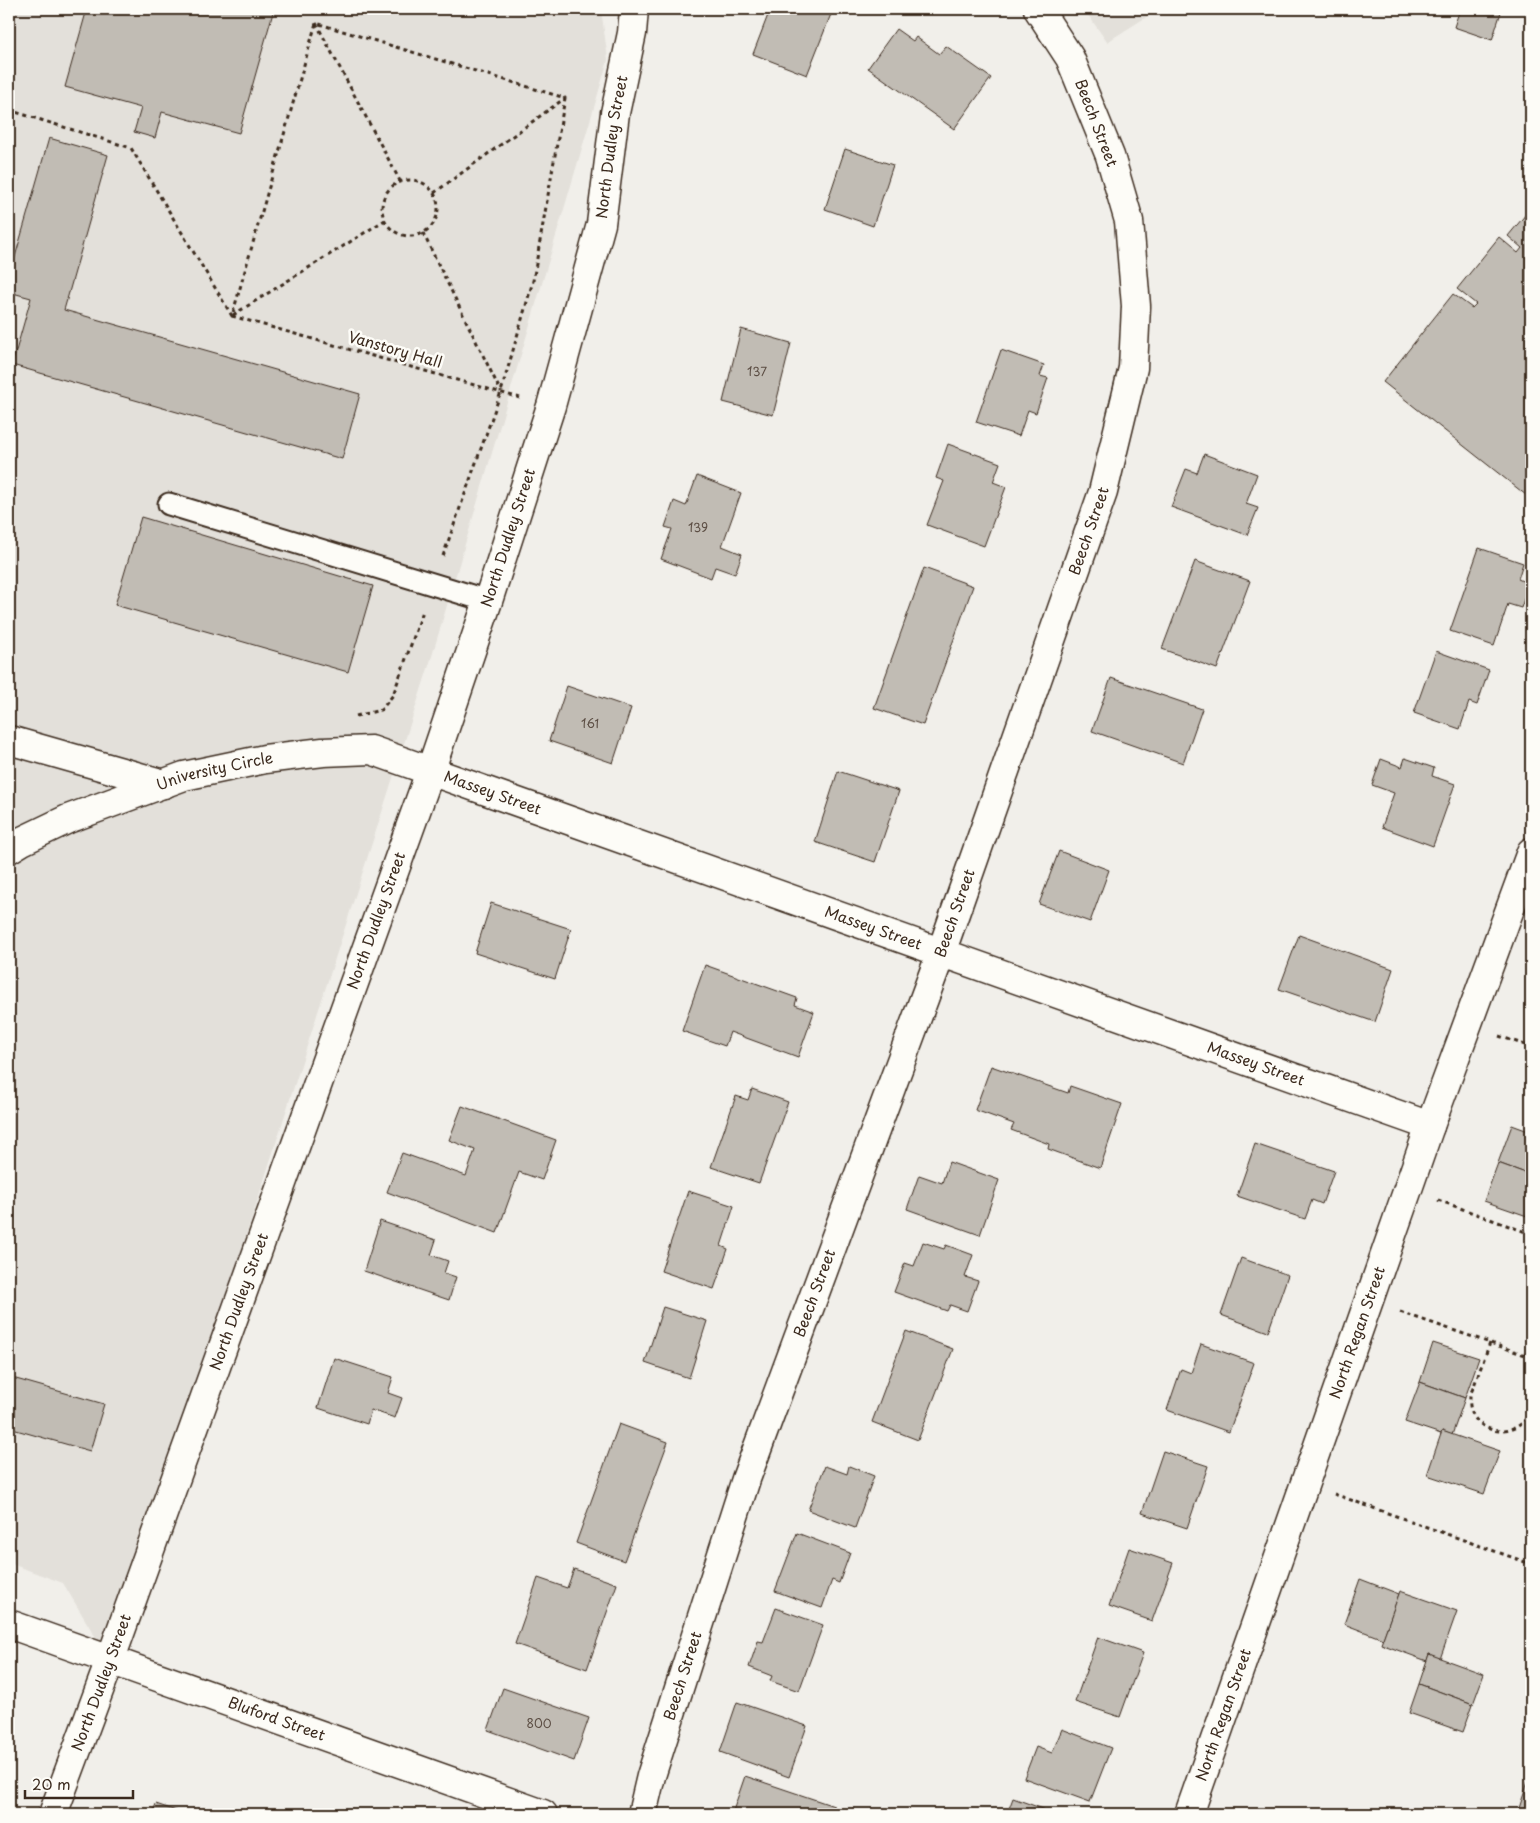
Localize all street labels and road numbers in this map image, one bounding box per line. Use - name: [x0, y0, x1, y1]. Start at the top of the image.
- street label: North Dudley Street: [589, 73, 633, 220]
- street label: Beech Street: [1070, 75, 1125, 170]
- street label: Vanstory Hall: [346, 324, 445, 373]
- street label: North Dudley Street: [474, 465, 540, 610]
- street label: Beech Street: [1062, 484, 1114, 578]
- street label: University Circle: [153, 745, 274, 795]
- street label: Massey Street: [441, 764, 545, 820]
- street label: North Dudley Street: [340, 848, 410, 992]
- street label: Beech Street: [927, 865, 980, 960]
- street label: Massey Street: [822, 899, 926, 955]
- street label: Massey Street: [1204, 1035, 1308, 1091]
- street label: North Dudley Street: [203, 1229, 273, 1373]
- street label: Beech Street: [787, 1245, 840, 1340]
- street label: North Regan Street: [1322, 1263, 1390, 1402]
- street label: North Dudley Street: [64, 1611, 136, 1754]
- street label: Beech Street: [657, 1628, 707, 1723]
- street label: North Regan Street: [1188, 1645, 1256, 1784]
- street label: Bluford Street: [225, 1690, 329, 1746]

